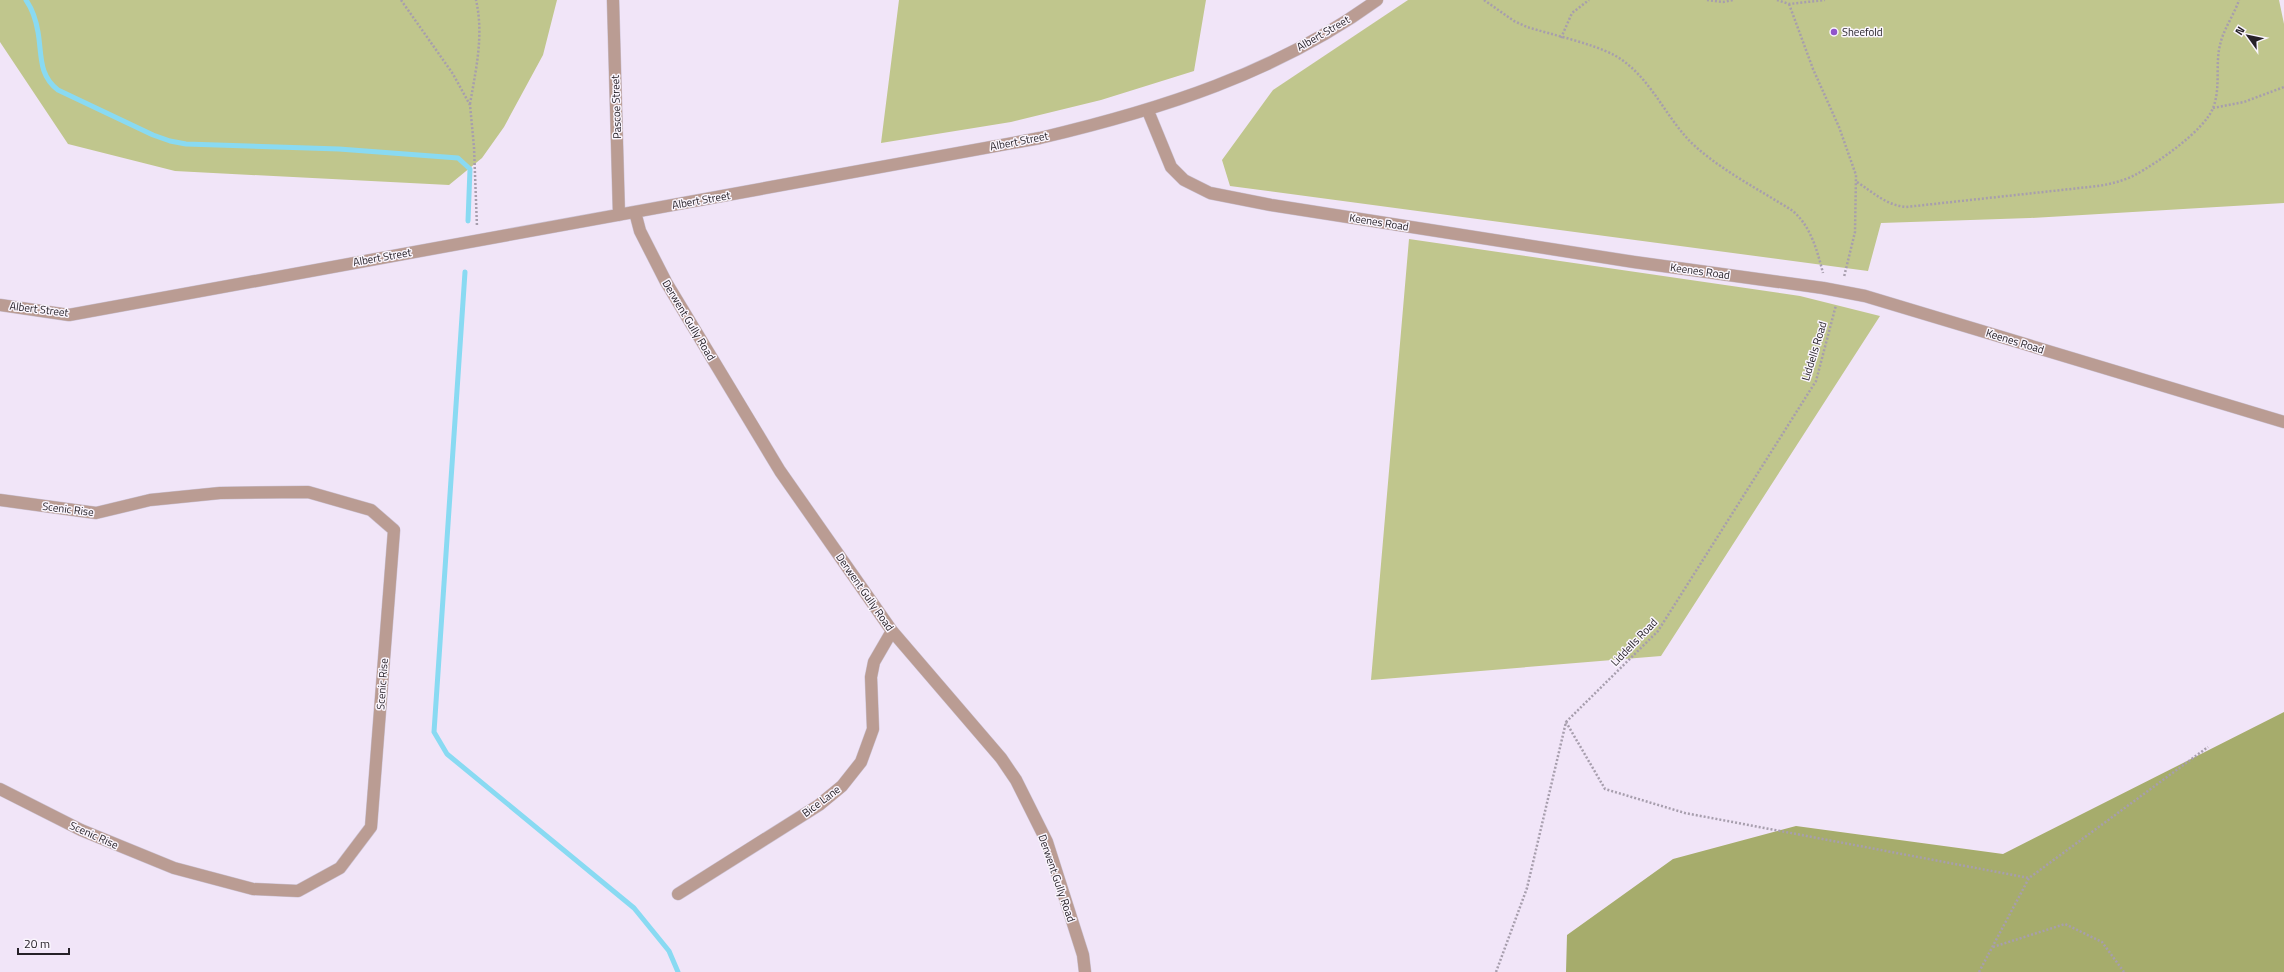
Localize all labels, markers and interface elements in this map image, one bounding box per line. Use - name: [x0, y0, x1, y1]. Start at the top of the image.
- street label: Albert Street: [1293, 11, 1353, 55]
- north arrow: [2228, 16, 2268, 56]
- text: N: [2231, 23, 2248, 38]
- place label: Sheefold: [1842, 24, 1883, 40]
- marker: Sheefold: [1829, 27, 1839, 37]
- street label: Pascoe Street: [607, 75, 625, 139]
- street label: Albert Street: [989, 128, 1050, 154]
- street label: Albert Street: [671, 187, 732, 213]
- street label: Keenes Road: [1348, 209, 1410, 235]
- street label: Albert Street: [352, 244, 413, 270]
- street label: Keenes Road: [1669, 259, 1731, 283]
- street label: Derwent Gully Road: [659, 277, 720, 364]
- street label: Albert Street: [9, 297, 69, 321]
- street label: Liddells Road: [1797, 319, 1831, 383]
- street label: Keenes Road: [1984, 325, 2046, 357]
- street label: Scenic Rise: [41, 498, 95, 520]
- street label: Derwent Gully Road: [832, 550, 898, 634]
- street label: Liddells Road: [1607, 614, 1661, 670]
- street label: Scenic Rise: [372, 657, 392, 710]
- street label: Bice Lane: [799, 781, 844, 821]
- street label: Scenic Rise: [67, 817, 121, 853]
- street label: Derwent Gully Road: [1035, 832, 1080, 924]
- scale bar: [18, 930, 69, 956]
- text: 20 m: [24, 934, 50, 953]

